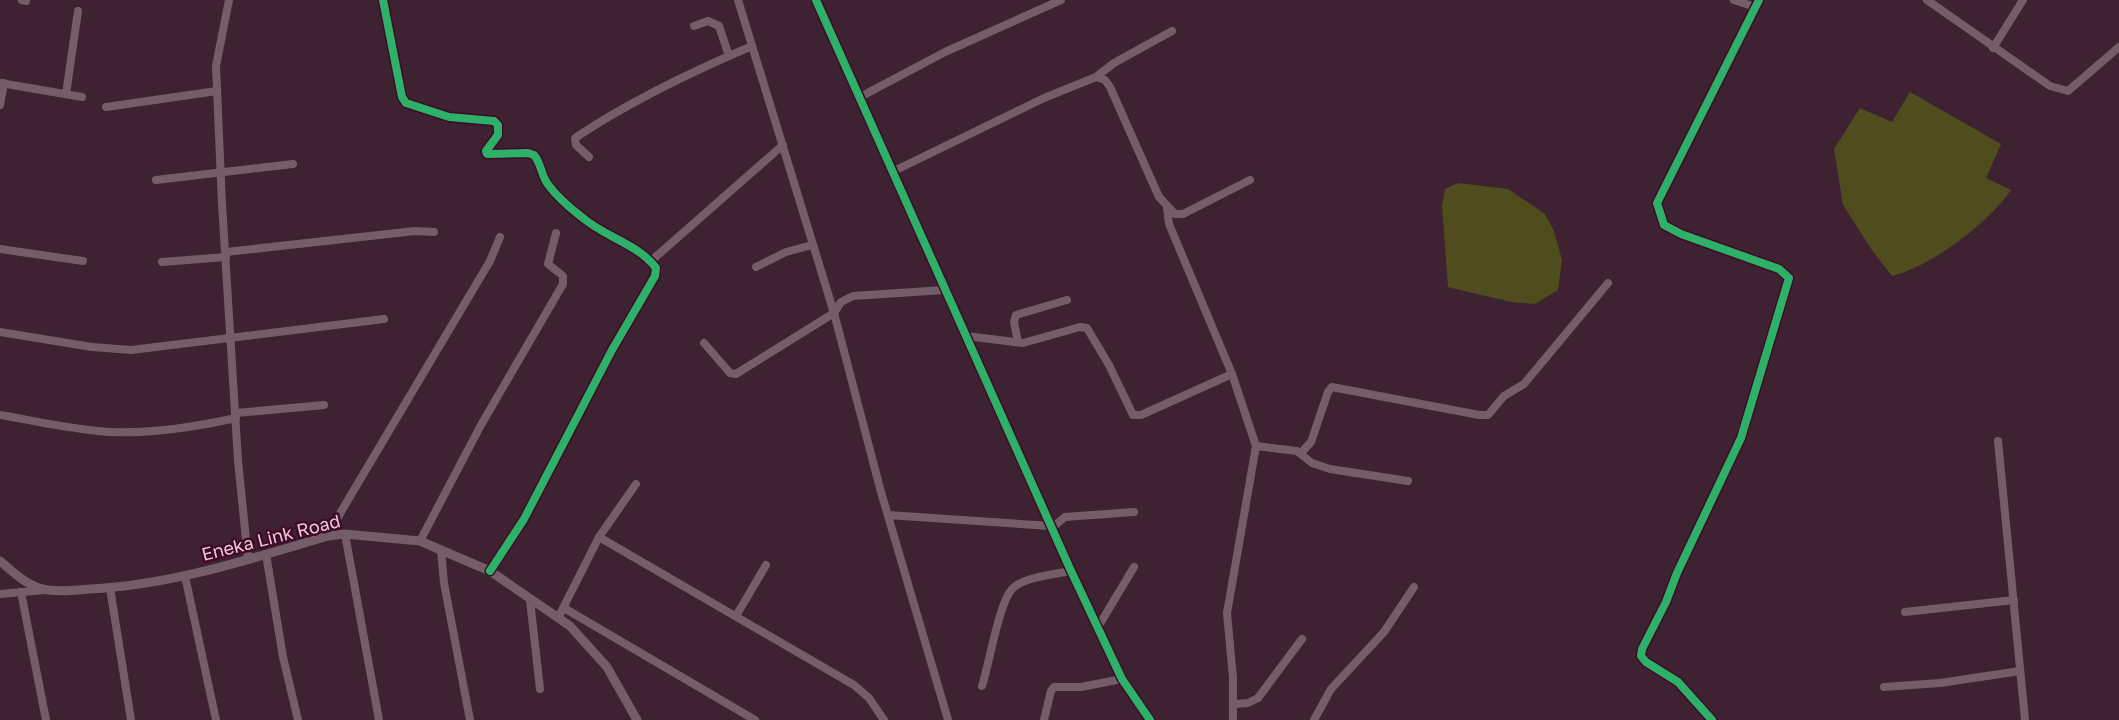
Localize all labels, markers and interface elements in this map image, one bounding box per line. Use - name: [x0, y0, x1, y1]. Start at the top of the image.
- street label: Eneka Link Road: [199, 509, 342, 565]

